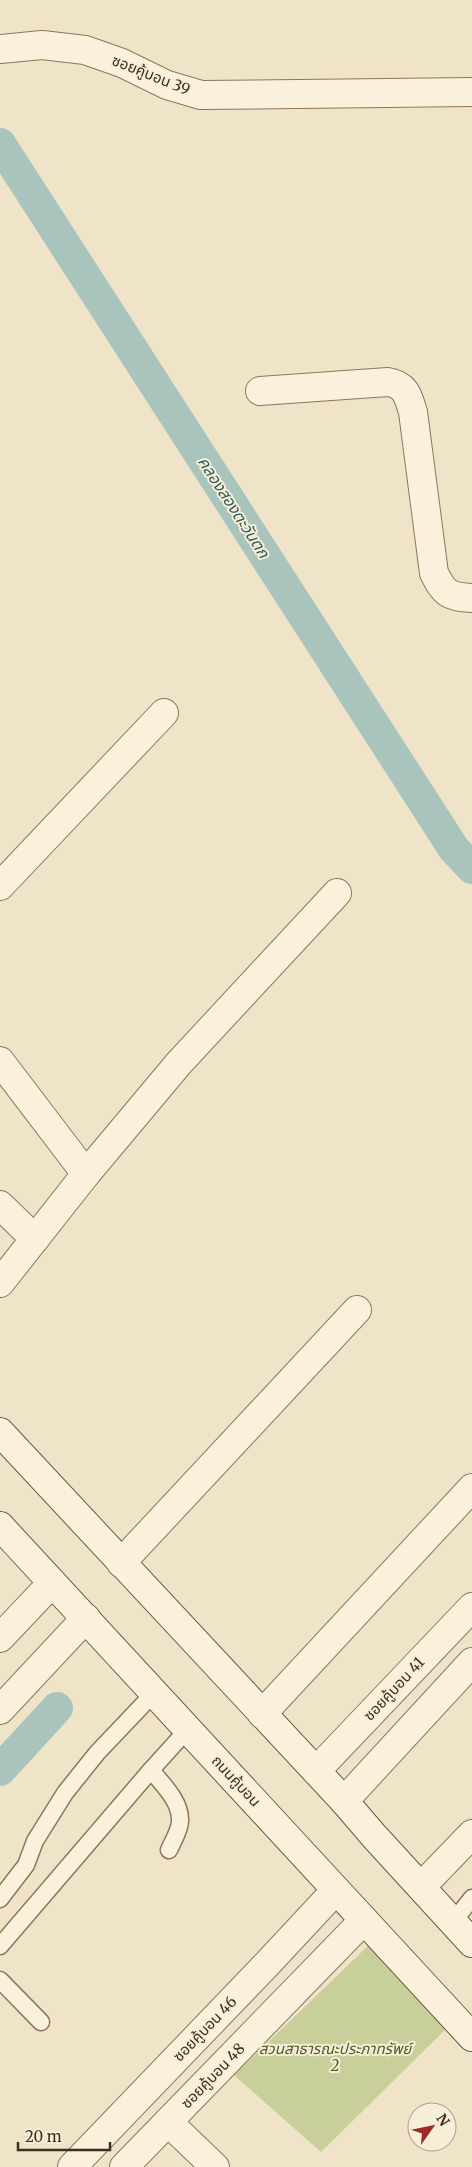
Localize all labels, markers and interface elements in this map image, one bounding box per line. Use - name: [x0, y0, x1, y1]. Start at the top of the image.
- street label: ซอยคู้บอน 39: [109, 50, 193, 99]
- water label: คลองสองตะวันตก: [194, 453, 275, 563]
- street label: ซอยคู้บอน 41: [359, 1653, 428, 1725]
- street label: ถนนคู้บอน: [208, 1751, 265, 1810]
- street label: ซอยคู้บอน 46: [169, 1992, 241, 2065]
- street label: ซอยคู้บอน 48: [177, 2039, 249, 2112]
- park label: สวนสาธารณะประภาทรัพย์ 2: [259, 2039, 414, 2075]
- north arrow: [407, 2102, 457, 2152]
- text: N: [432, 2110, 453, 2129]
- scale bar: [18, 2120, 110, 2152]
- text: 20 m: [25, 2127, 62, 2146]

